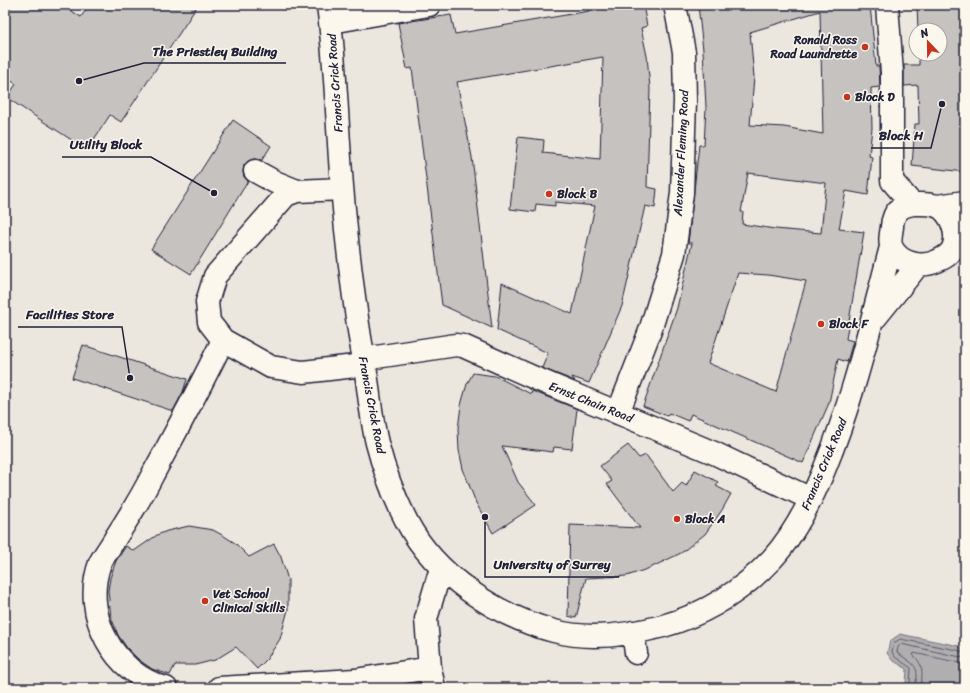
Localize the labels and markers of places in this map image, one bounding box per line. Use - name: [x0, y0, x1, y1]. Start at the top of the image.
- place label: Ronald Ross Road Laundrette: [770, 29, 857, 65]
- callout: The Priestley Building: [144, 38, 286, 63]
- marker: Ronald Ross Road Laundrette: [860, 42, 870, 52]
- place label: Block D: [855, 86, 896, 108]
- marker: Block D: [842, 92, 852, 102]
- callout: Block H: [871, 123, 931, 148]
- callout: Utility Block: [62, 132, 151, 157]
- place label: Block B: [557, 183, 598, 205]
- marker: Block B: [544, 189, 554, 199]
- callout: Facilities Store: [18, 302, 122, 327]
- place label: Block F: [829, 313, 870, 335]
- marker: Block F: [816, 319, 826, 329]
- place label: Block A: [685, 508, 726, 530]
- marker: Block A: [672, 514, 682, 524]
- callout: University of Surrey: [485, 552, 619, 577]
- place label: Vet School Clinical Skills: [212, 583, 286, 619]
- marker: Vet School Clinical Skills: [200, 596, 210, 606]

